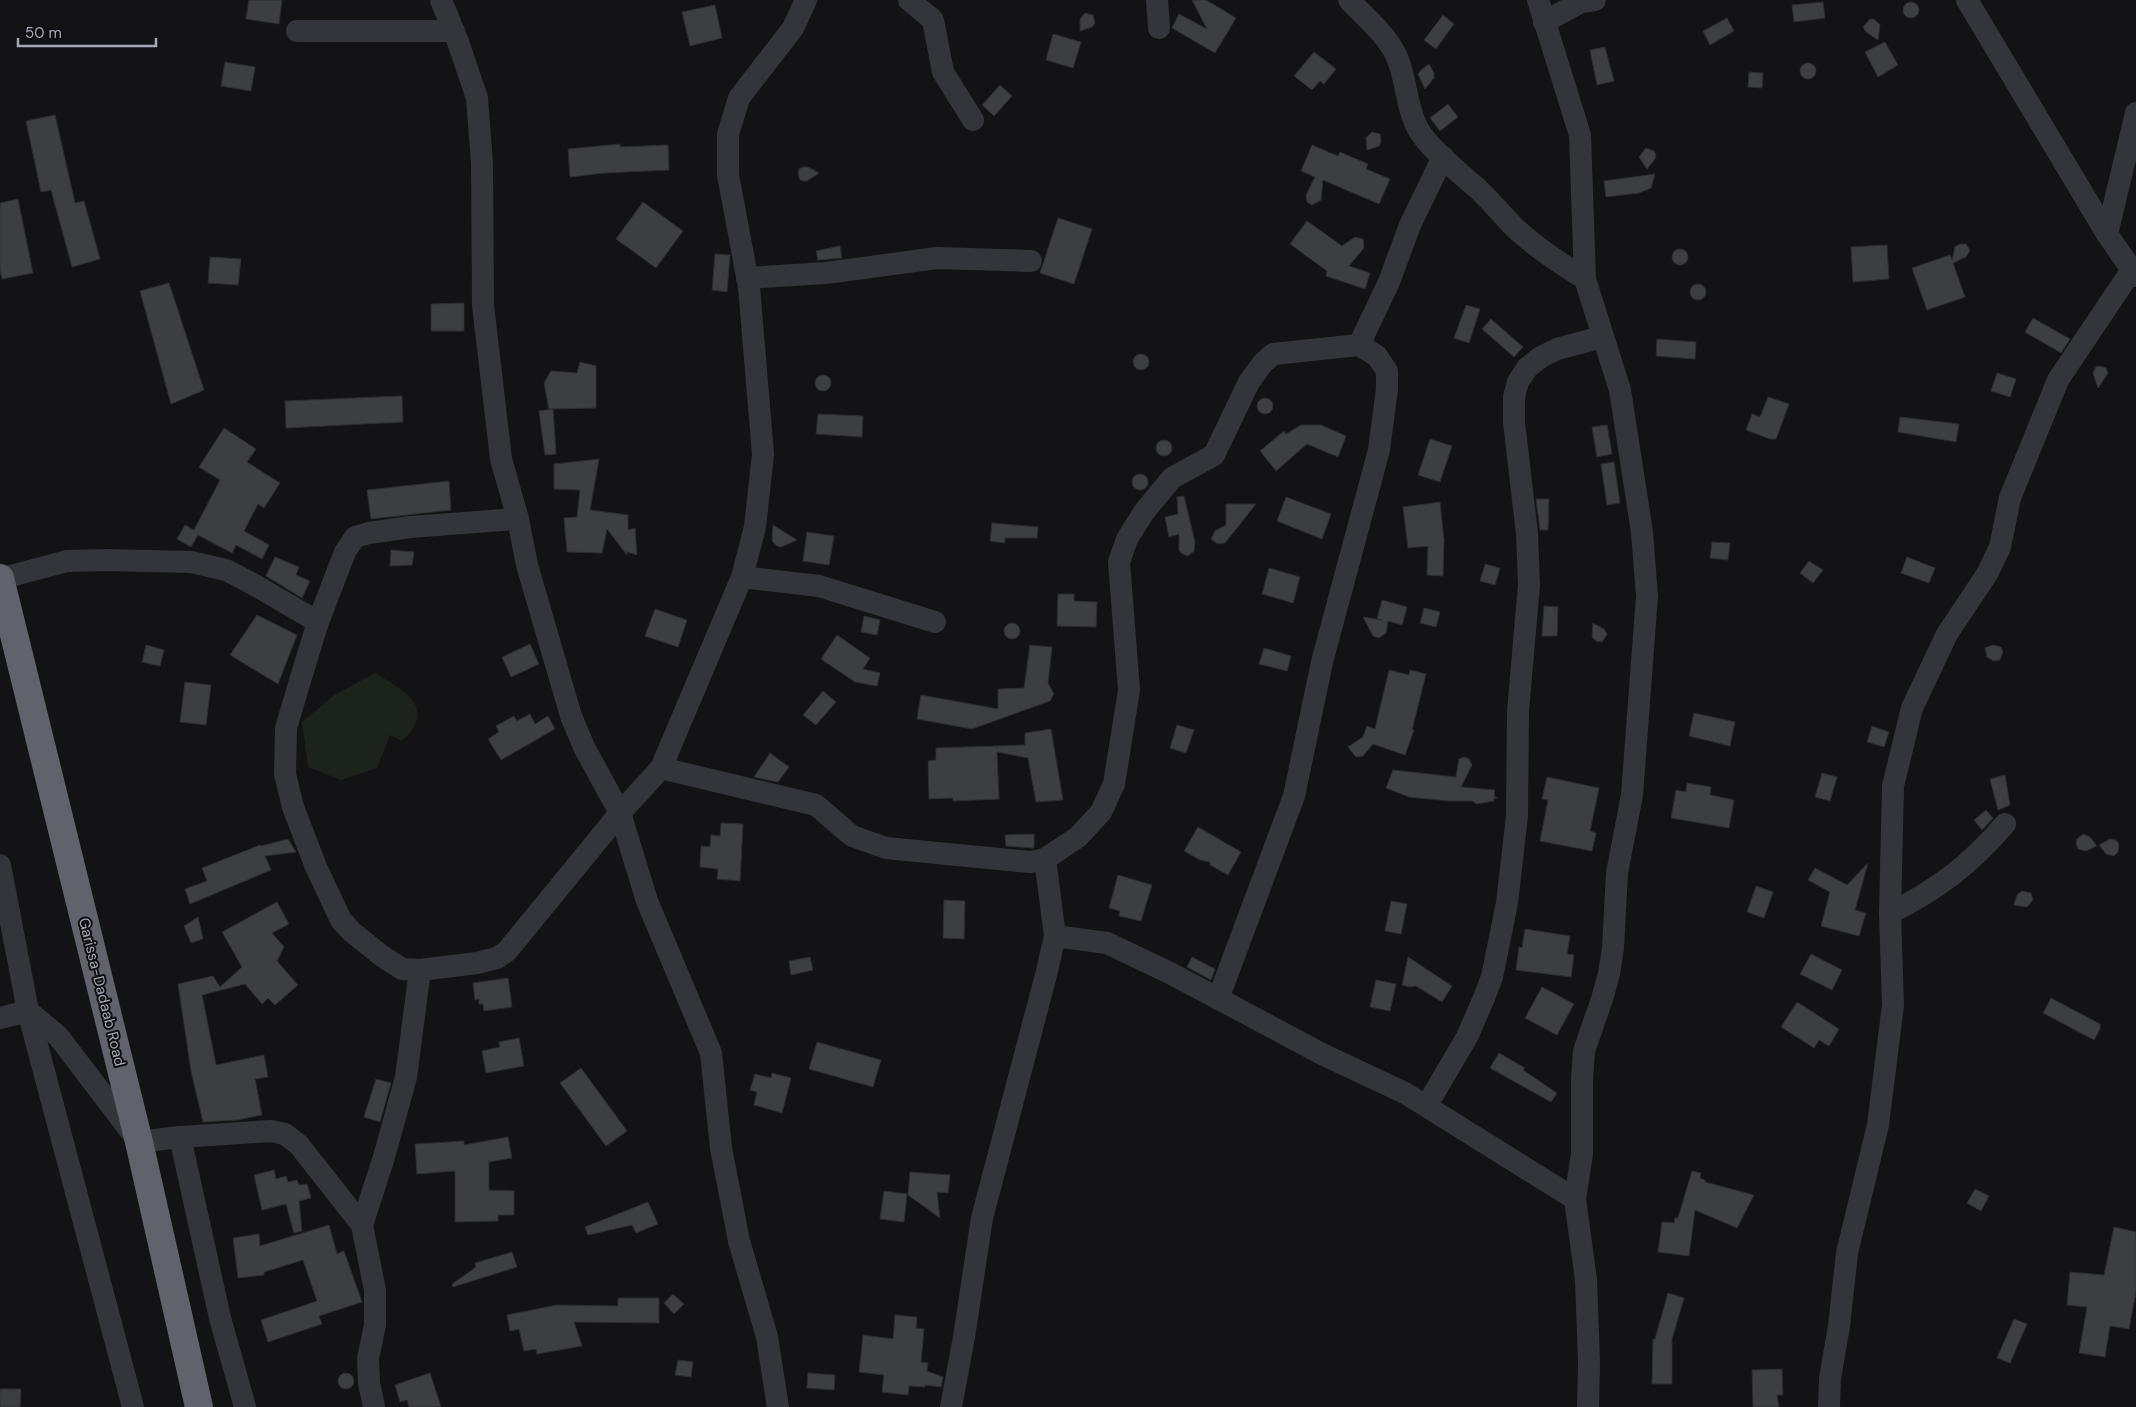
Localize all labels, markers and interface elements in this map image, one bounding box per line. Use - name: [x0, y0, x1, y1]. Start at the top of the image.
- scale bar: [18, 15, 155, 47]
- text: 50 m: [25, 23, 62, 43]
- street label: Garissa-Dadaab Road: [74, 916, 130, 1068]

